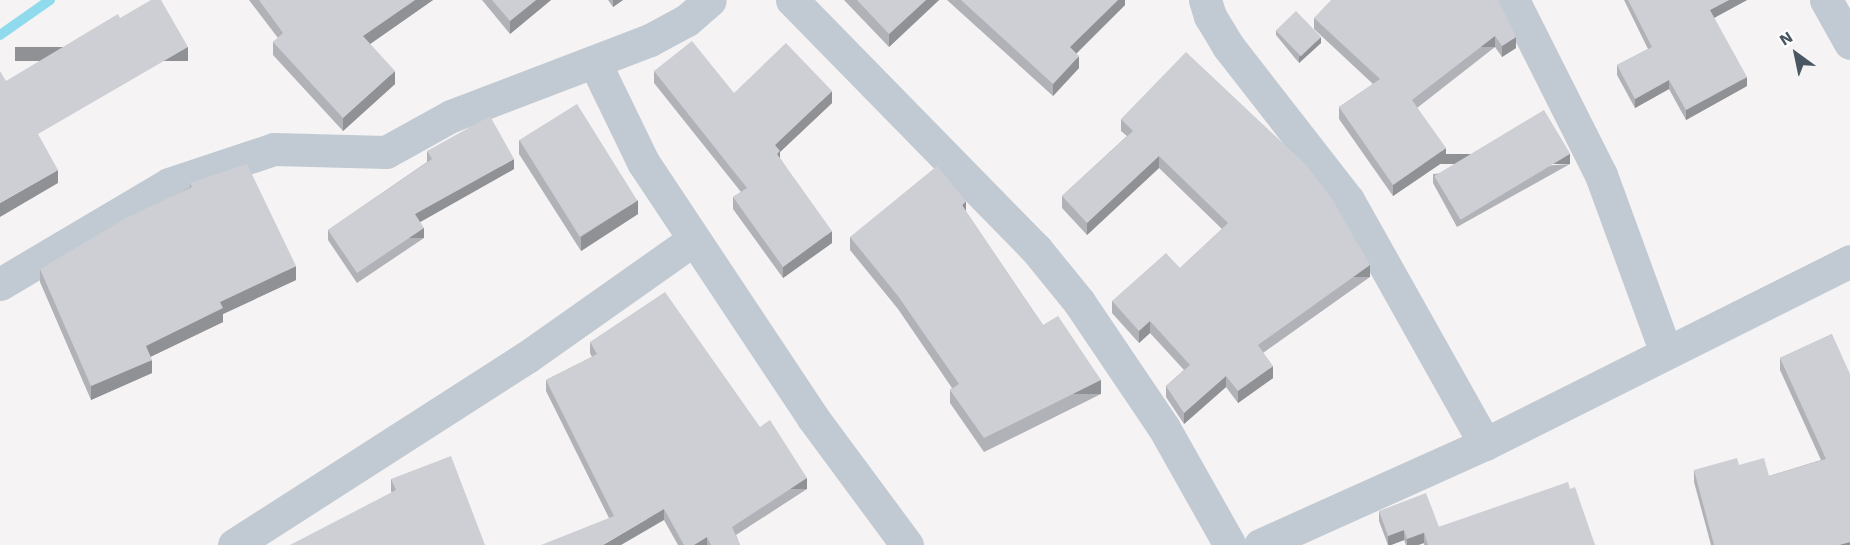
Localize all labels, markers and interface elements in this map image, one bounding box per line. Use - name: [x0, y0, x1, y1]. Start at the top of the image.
- north arrow: [1766, 24, 1826, 84]
- text: N: [1776, 27, 1796, 50]

